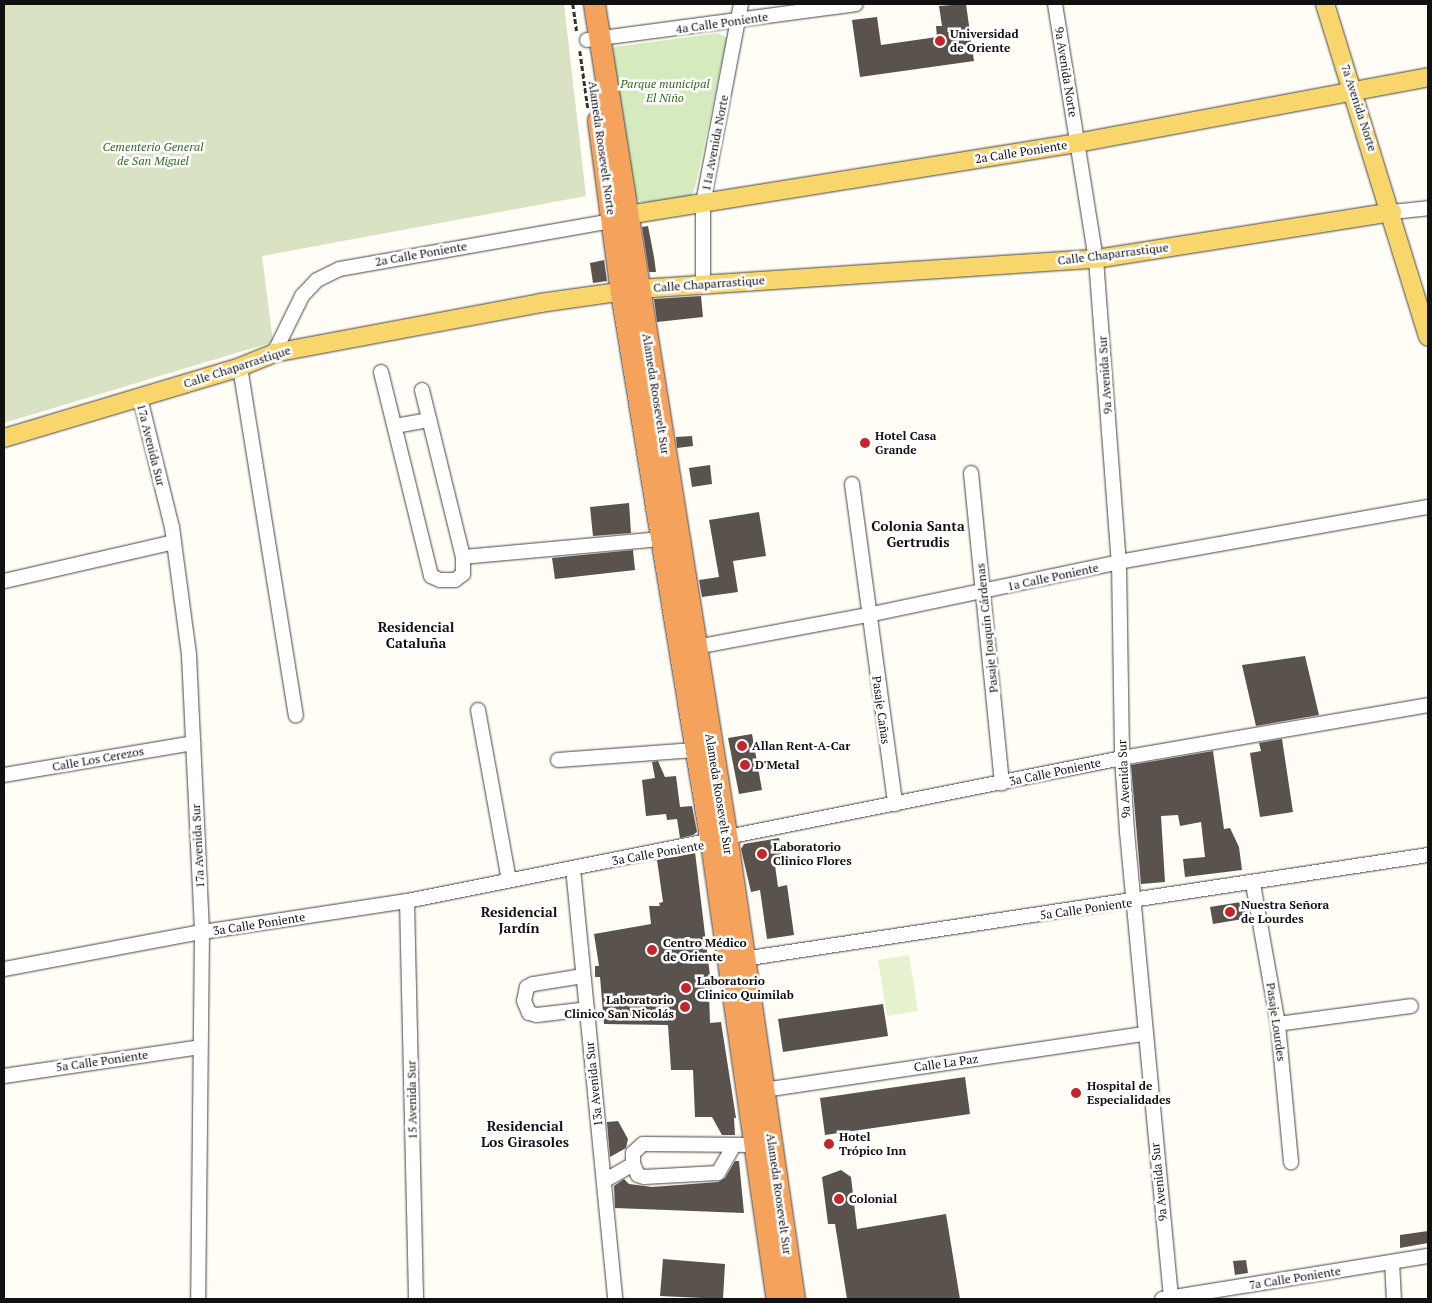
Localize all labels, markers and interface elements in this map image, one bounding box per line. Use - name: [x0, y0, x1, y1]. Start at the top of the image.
- street label: 4a Calle Poniente: [675, 9, 769, 37]
- street label: 9a Avenida Norte: [1052, 26, 1080, 118]
- place label: Universidad de Oriente: [950, 27, 1019, 55]
- marker: Universidad de Oriente: [934, 35, 946, 47]
- street label: 7a Avenida Norte: [1338, 63, 1380, 153]
- park label: Parque municipal El Niño: [620, 77, 710, 105]
- street label: Alameda Roosevelt Norte: [585, 80, 619, 216]
- street label: 11a Avenida Norte: [699, 94, 731, 192]
- street label: 2a Calle Poniente: [974, 138, 1068, 166]
- park label: Cementerio General de San Miguel: [102, 140, 204, 168]
- street label: 2a Calle Poniente: [374, 239, 468, 269]
- street label: Calle Chaparrastique: [1057, 240, 1169, 268]
- street label: Calle Chaparrastique: [653, 273, 765, 295]
- street label: Alameda Roosevelt Sur: [639, 332, 673, 456]
- street label: 9a Avenida Sur: [1095, 335, 1115, 415]
- street label: Calle Chaparrastique: [182, 343, 292, 391]
- street label: 17a Avenida Sur: [134, 402, 168, 488]
- place label: Hotel Casa Grande: [875, 429, 936, 457]
- marker: Hotel Casa Grande: [859, 437, 871, 449]
- district label: Colonia Santa Gertrudis: [871, 518, 965, 550]
- street label: 1a Calle Poniente: [1006, 560, 1100, 594]
- street label: Pasaje Joaquín Cárdenas: [973, 562, 1001, 694]
- district label: Residencial Cataluña: [378, 619, 454, 652]
- street label: Pasaje Cañas: [869, 675, 893, 745]
- street label: Alameda Roosevelt Sur: [702, 732, 736, 856]
- place label: Allan Rent-A-Car: [752, 739, 850, 753]
- street label: 9a Avenida Sur: [1115, 739, 1133, 819]
- marker: Allan Rent-A-Car: [736, 740, 748, 752]
- street label: Calle Los Cerezos: [51, 744, 145, 774]
- street label: 3a Calle Poniente: [1008, 755, 1102, 789]
- place label: D'Metal: [755, 758, 799, 772]
- marker: D'Metal: [739, 759, 751, 771]
- street label: 17a Avenida Sur: [189, 803, 207, 889]
- street label: 3a Calle Poniente: [611, 838, 705, 868]
- place label: Laboratorio Clinico Flores: [773, 840, 852, 868]
- marker: Laboratorio Clinico Flores: [755, 847, 769, 861]
- street label: 5a Calle Poniente: [1039, 895, 1133, 923]
- place label: Nuestra Señora de Lourdes: [1241, 898, 1329, 926]
- district label: Residencial Jardín: [481, 904, 557, 936]
- marker: Nuestra Señora de Lourdes: [1223, 905, 1237, 919]
- street label: 3a Calle Poniente: [212, 910, 306, 938]
- place label: Centro Médico de Oriente: [663, 936, 747, 964]
- marker: Centro Médico de Oriente: [645, 943, 659, 957]
- place label: Laboratorio Clinico Quimilab: [697, 974, 794, 1002]
- marker: Laboratorio Clinico Quimilab: [679, 981, 693, 995]
- street label: Pasaje Lourdes: [1263, 982, 1289, 1062]
- place label: Laboratorio Clinico San Nicolás: [564, 993, 674, 1021]
- marker: Laboratorio Clinico San Nicolás: [678, 1000, 692, 1014]
- street label: 13a Avenida Sur: [582, 1041, 606, 1127]
- street label: 5a Calle Poniente: [55, 1047, 149, 1075]
- street label: Calle La Paz: [913, 1051, 979, 1075]
- street label: 15 Avenida Sur: [404, 1060, 420, 1140]
- place label: Hospital de Especialidades: [1087, 1079, 1171, 1107]
- marker: Hospital de Especialidades: [1069, 1086, 1083, 1100]
- district label: Residencial Los Girasoles: [481, 1118, 569, 1150]
- place label: Hotel Trópico Inn: [839, 1130, 906, 1158]
- street label: Alameda Roosevelt Sur: [763, 1132, 795, 1256]
- marker: Hotel Trópico Inn: [823, 1138, 835, 1150]
- street label: 9a Avenida Sur: [1148, 1142, 1170, 1222]
- place label: Colonial: [849, 1192, 897, 1206]
- marker: Colonial: [833, 1193, 845, 1205]
- street label: 7a Calle Poniente: [1248, 1264, 1342, 1292]

